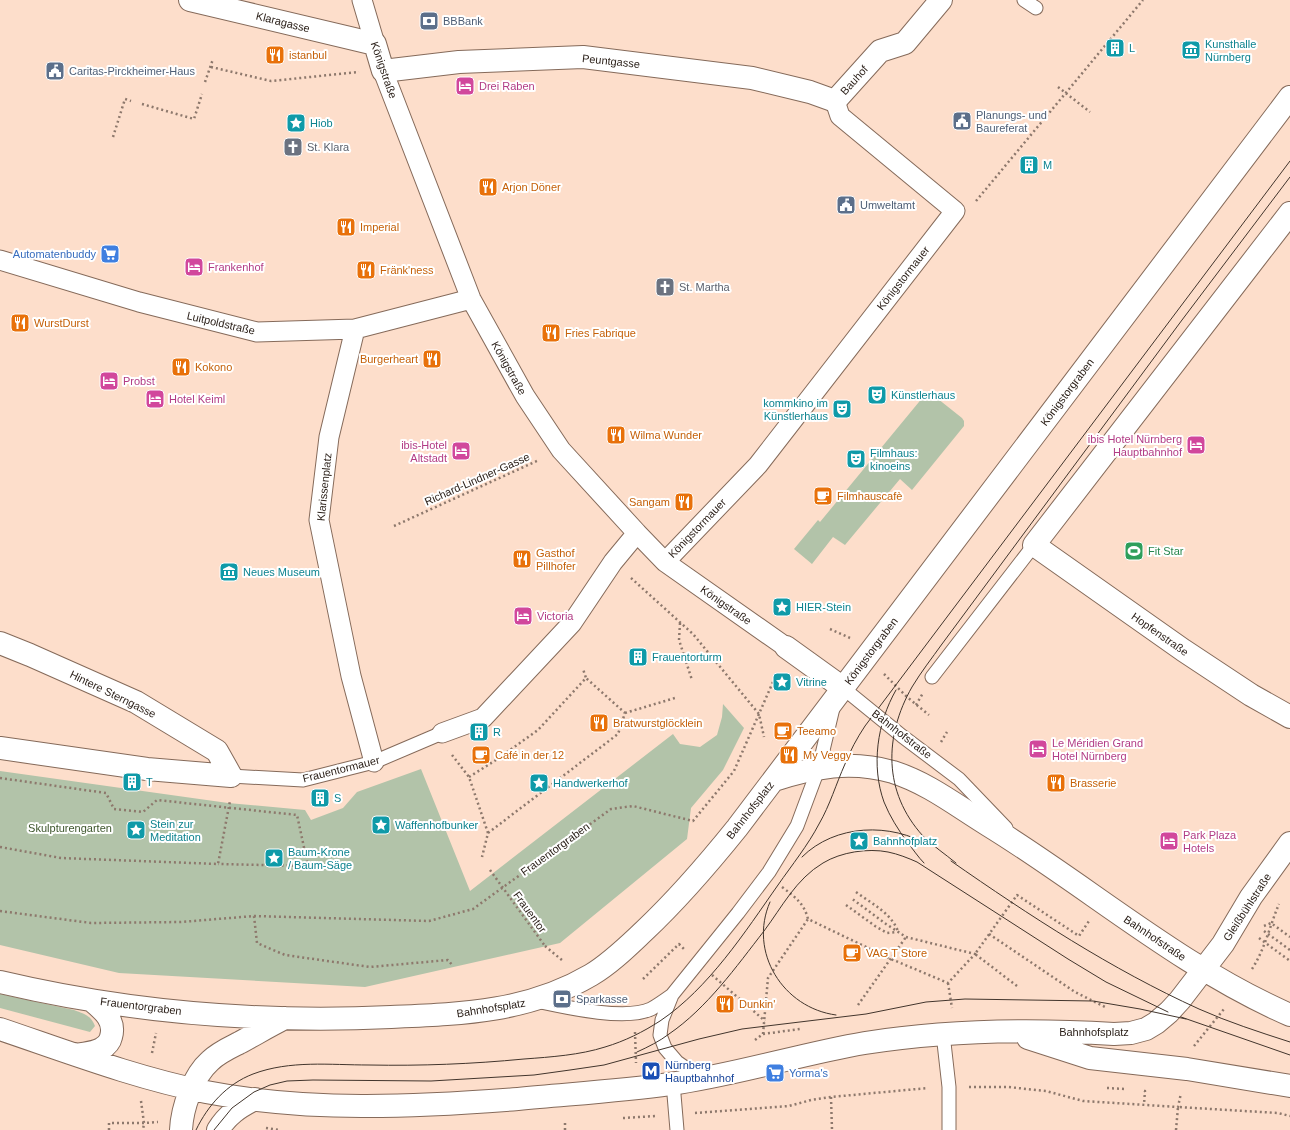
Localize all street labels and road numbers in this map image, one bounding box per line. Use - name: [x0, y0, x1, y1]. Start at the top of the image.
- street label: Klaragasse: [255, 10, 311, 34]
- street label: Königstraße: [369, 40, 399, 100]
- street label: Peuntgasse: [581, 52, 641, 70]
- street label: Bauhof: [838, 62, 871, 97]
- street label: Königstormauer: [874, 243, 932, 312]
- street label: Luitpoldstraße: [186, 309, 256, 337]
- street label: Königstraße: [489, 339, 529, 397]
- street label: Königstorgraben: [1038, 356, 1096, 428]
- street label: Richard-Lindner-Gasse: [423, 450, 531, 508]
- street label: Klarissenplatz: [314, 452, 334, 522]
- street label: Königstormauer: [666, 496, 729, 560]
- street label: Königstraße: [698, 583, 754, 627]
- street label: Hopfenstraße: [1129, 610, 1191, 658]
- street label: Königstorgraben: [842, 615, 900, 687]
- street label: Hintere Sterngasse: [68, 668, 158, 720]
- street label: Bahnhofstraße: [870, 707, 934, 761]
- street label: Frauentormauer: [301, 754, 381, 784]
- street label: Bahnhofsplatz: [724, 779, 776, 841]
- street label: Frauentorgraben: [518, 820, 592, 878]
- street label: Gleißbühlstraße: [1221, 871, 1273, 943]
- street label: Frauentor: [511, 889, 549, 935]
- street label: Bahnhofstraße: [1122, 913, 1188, 963]
- street label: Frauentorgraben: [100, 995, 182, 1017]
- street label: Bahnhofsplatz: [456, 997, 526, 1019]
- street label: Bahnhofsplatz: [1059, 1026, 1129, 1038]

